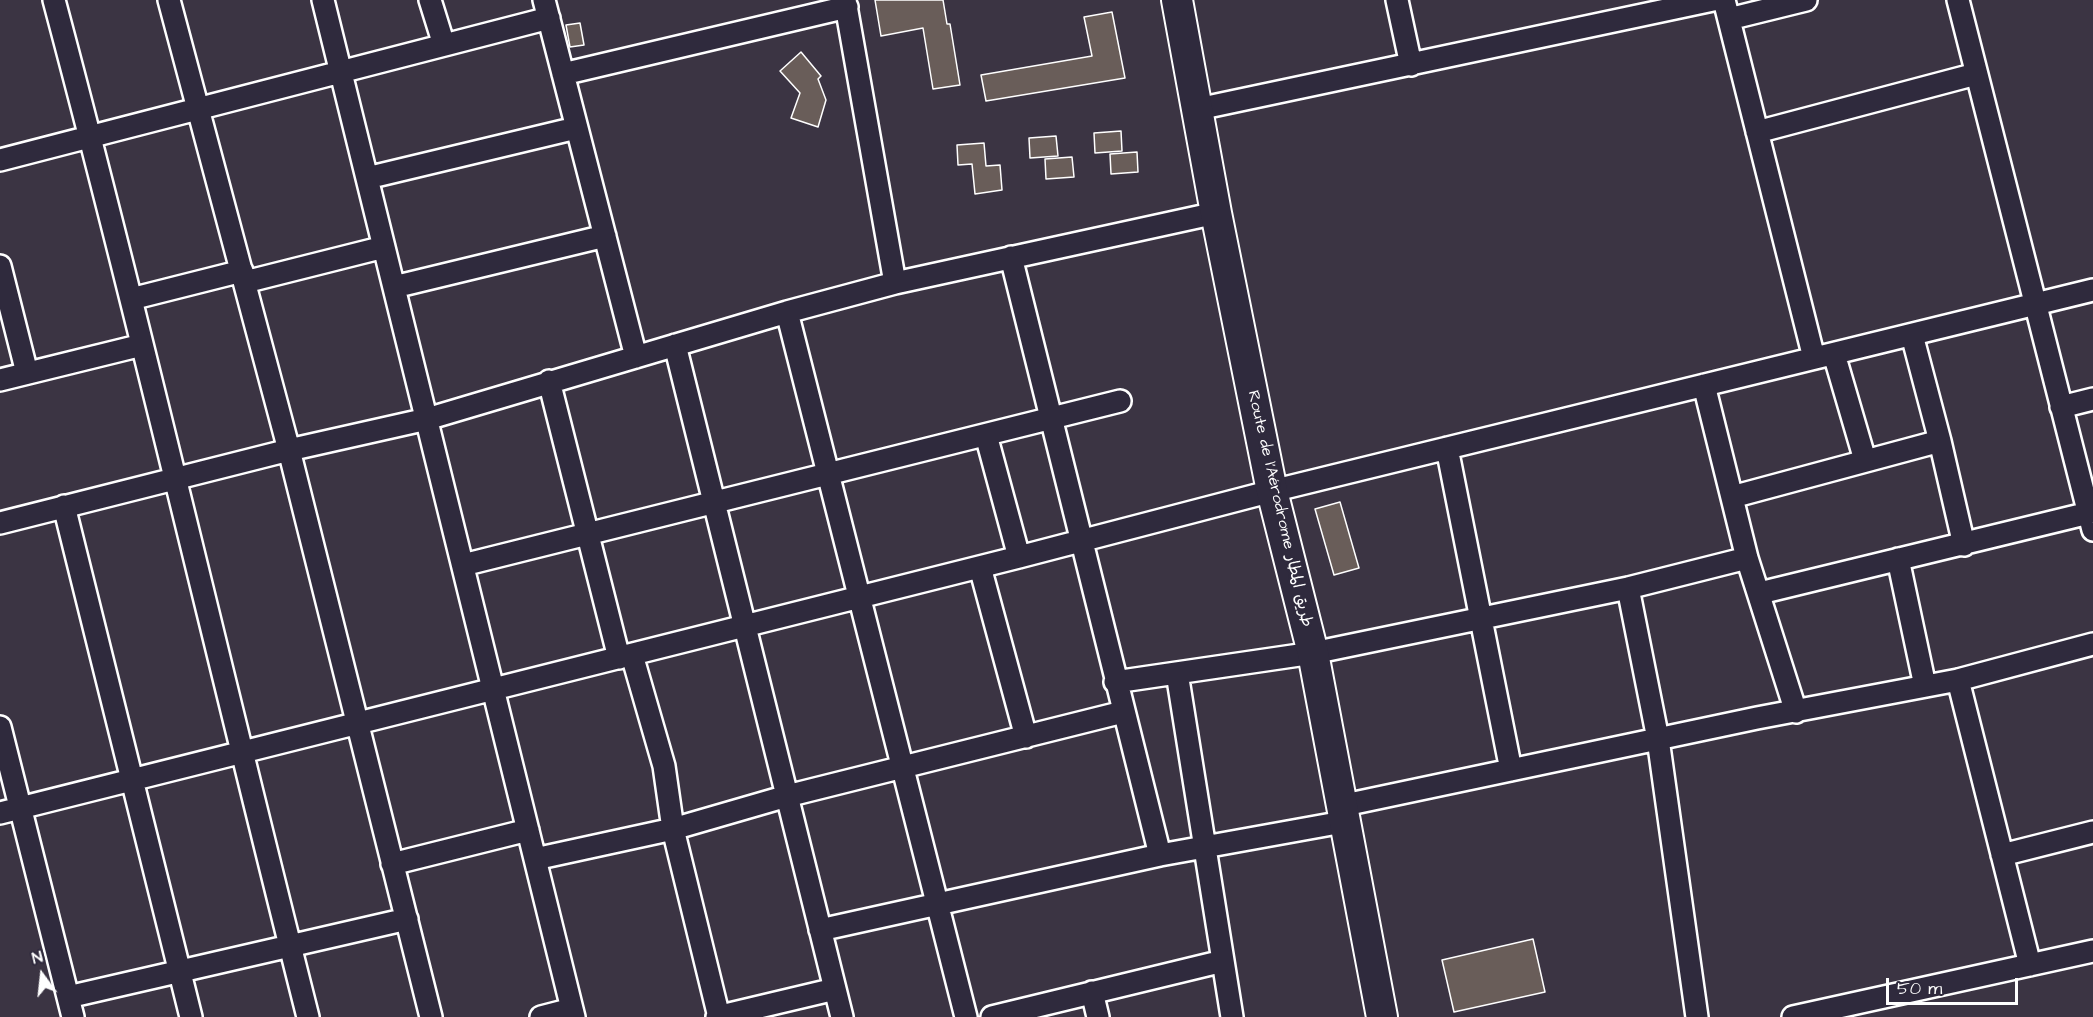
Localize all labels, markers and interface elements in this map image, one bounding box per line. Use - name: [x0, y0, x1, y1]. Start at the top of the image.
- street label: Route de l'Aérodrome طريق المطار: [1242, 389, 1316, 629]
- north arrow: [12, 945, 72, 1005]
- text: N: [30, 946, 45, 970]
- scale bar: [1889, 966, 2021, 1004]
- text: 50 m: [1897, 976, 1942, 1001]

